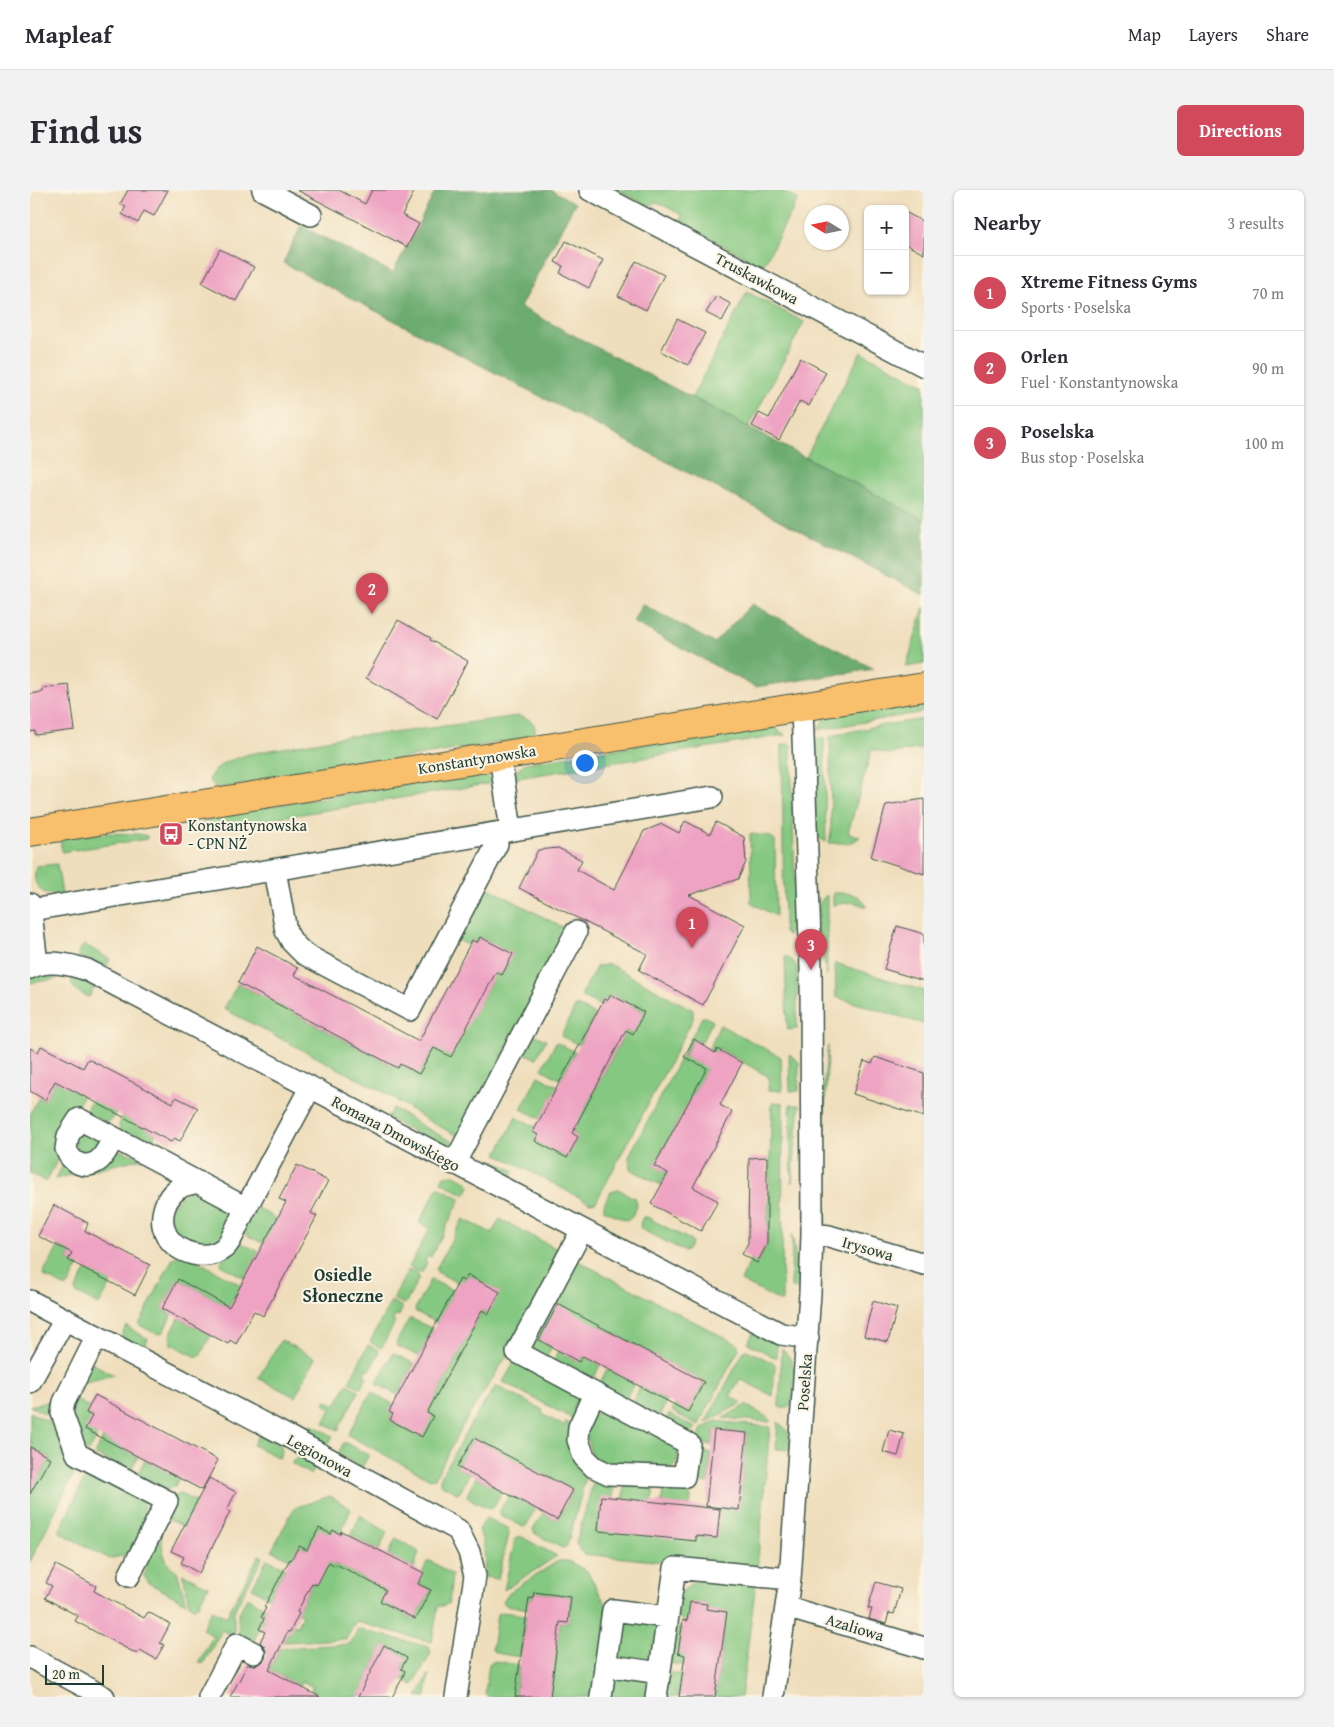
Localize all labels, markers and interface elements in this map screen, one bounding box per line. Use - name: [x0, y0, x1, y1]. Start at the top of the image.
- text: Mapleaf: [25, 17, 112, 52]
- text: Map: [1128, 21, 1161, 48]
- text: Layers: [1189, 21, 1238, 48]
- text: Share: [1266, 21, 1309, 48]
- text: Find us: [30, 105, 143, 156]
- button: Directions: [1177, 105, 1304, 156]
- north arrow: [804, 205, 849, 250]
- map controls: [864, 205, 909, 295]
- button: +: [864, 205, 909, 250]
- text: Nearby: [974, 207, 1041, 238]
- text: 3 results: [1227, 211, 1284, 235]
- street label: Truskawkowa: [711, 246, 804, 310]
- button: −: [864, 250, 909, 295]
- text: Xtreme Fitness Gyms: [1021, 267, 1198, 295]
- text: 1: [986, 281, 994, 305]
- text: 70 m: [1252, 281, 1284, 305]
- text: Sports · Poselska: [1021, 295, 1131, 319]
- text: Orlen: [1021, 342, 1068, 370]
- text: 2: [986, 356, 994, 380]
- text: 90 m: [1252, 356, 1284, 380]
- text: Fuel · Konstantynowska: [1021, 370, 1178, 394]
- text: Poselska: [1021, 417, 1094, 445]
- text: 3: [986, 431, 994, 455]
- text: 100 m: [1244, 431, 1284, 455]
- text: Bus stop · Poselska: [1021, 445, 1144, 469]
- pin: 2: [356, 573, 388, 614]
- street label: Konstantynowska: [416, 738, 538, 780]
- your location: [572, 750, 598, 776]
- place label: Konstantynowska - CPN NŻ: [188, 813, 308, 855]
- bus stop icon: Konstantynowska - CPN NŻ: [158, 821, 184, 847]
- pin: 1: [676, 907, 708, 948]
- pin: 3: [795, 929, 827, 970]
- street label: Romana Dmowskiego: [327, 1089, 465, 1177]
- street label: Irysowa: [839, 1229, 897, 1267]
- district label: Osiedle Słoneczne: [303, 1261, 384, 1309]
- street label: Poselska: [790, 1352, 818, 1411]
- street label: Legionowa: [283, 1427, 357, 1483]
- street label: Azaliowa: [823, 1607, 888, 1647]
- scale bar: [45, 1662, 104, 1685]
- text: 20 m: [52, 1664, 80, 1684]

